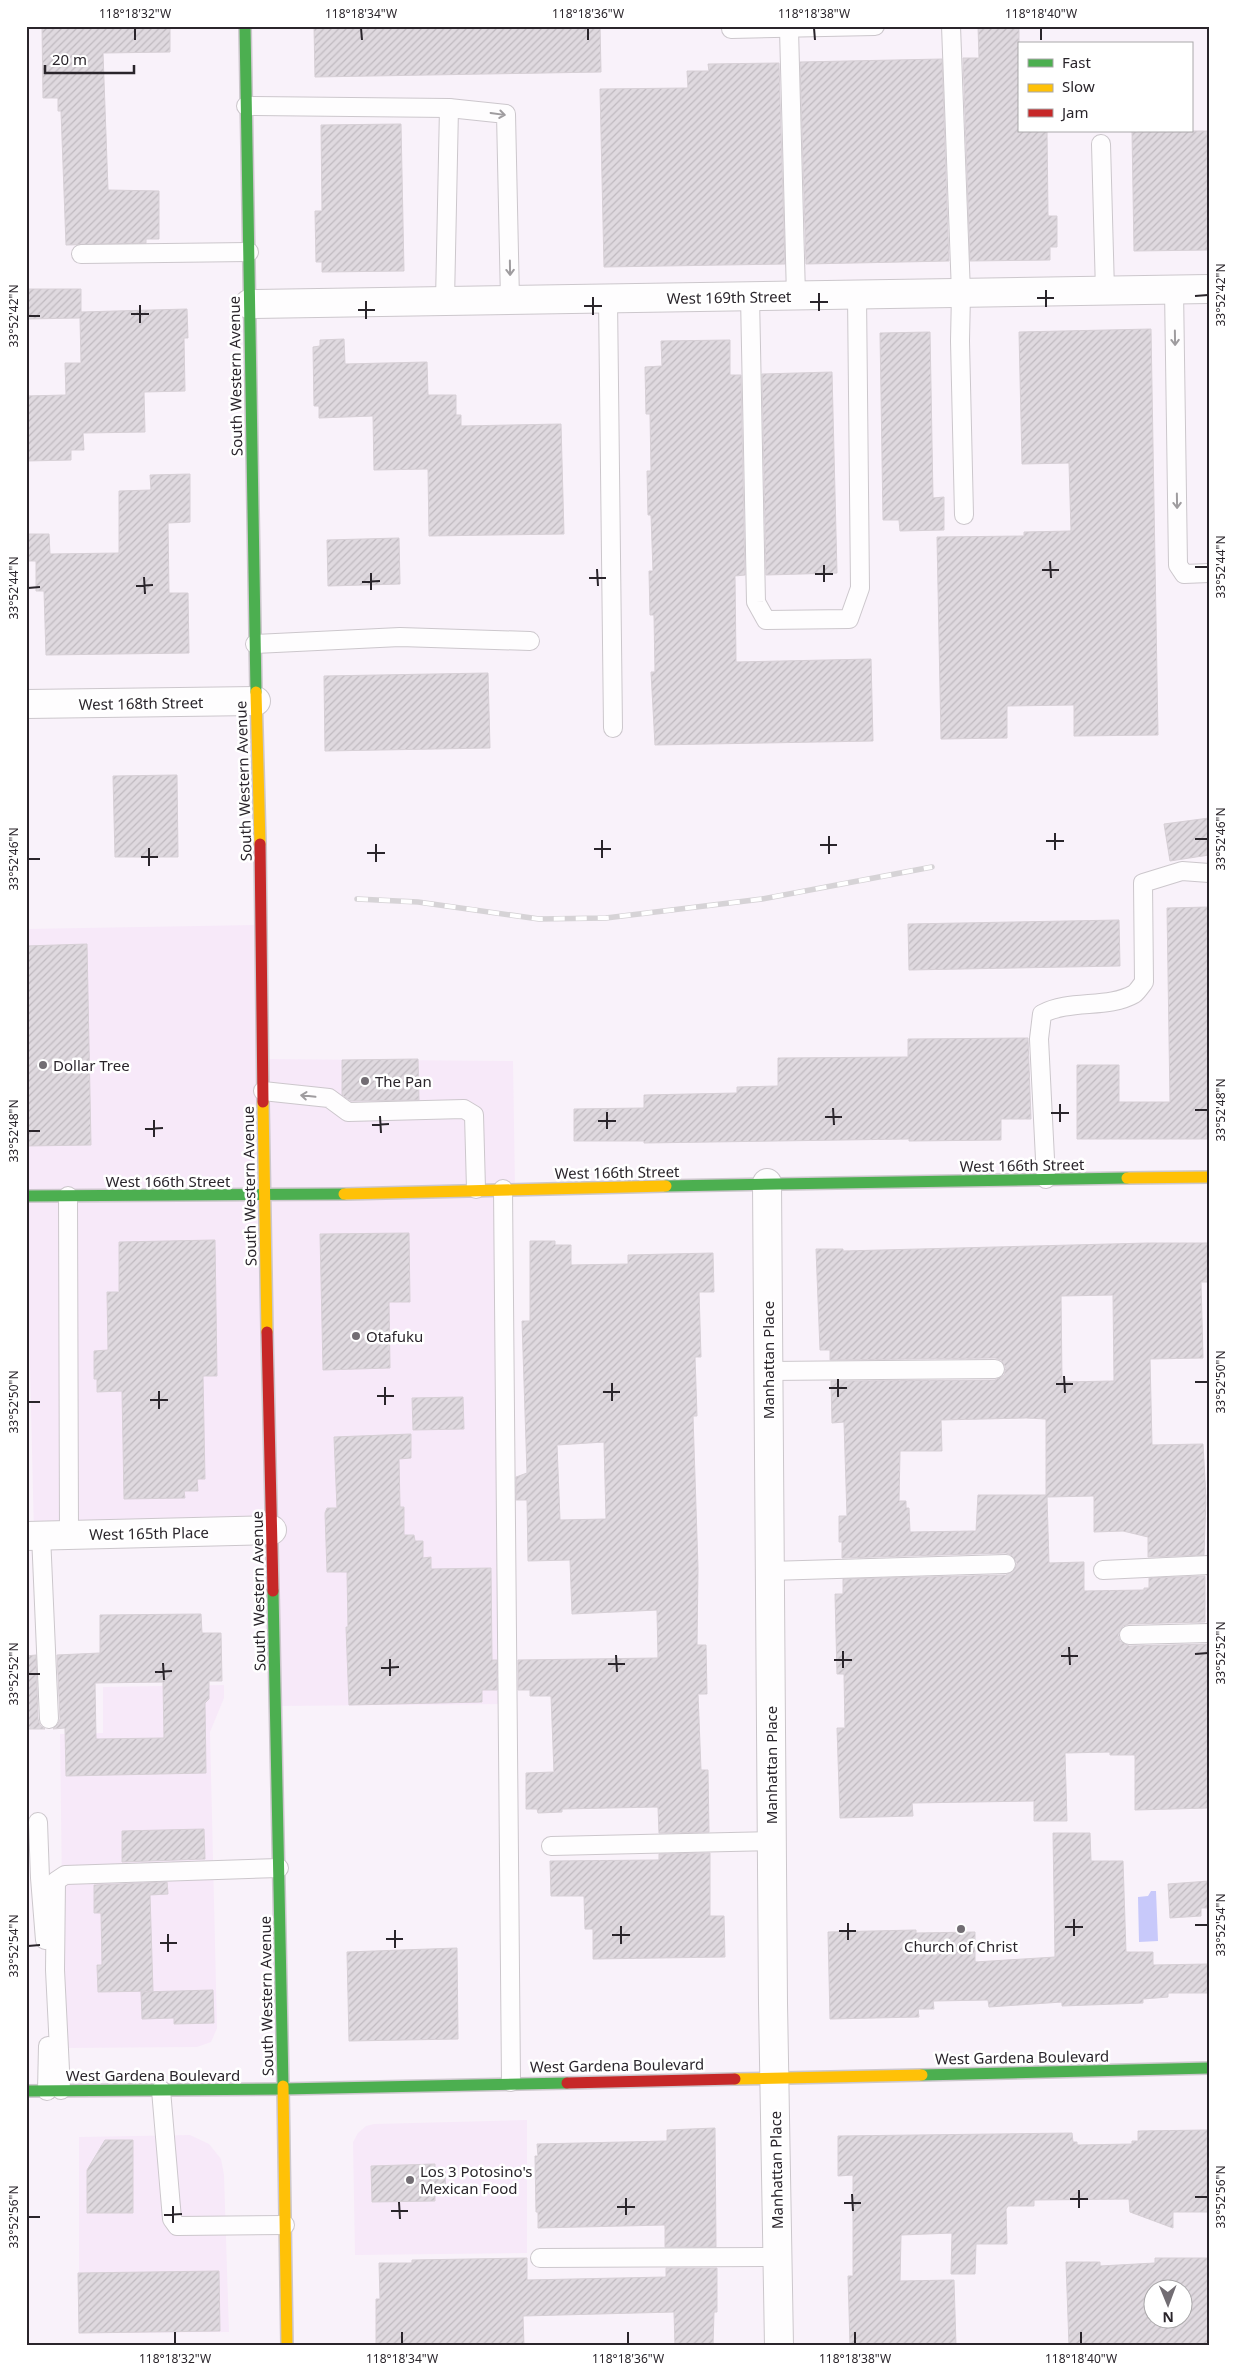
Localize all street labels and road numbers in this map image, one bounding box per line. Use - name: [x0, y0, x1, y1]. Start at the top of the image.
- street label: West 169th Street: [666, 286, 792, 308]
- street label: South Western Avenue: [224, 296, 246, 456]
- street label: West 168th Street: [78, 692, 204, 714]
- street label: South Western Avenue: [230, 701, 256, 861]
- street label: South Western Avenue: [238, 1106, 260, 1266]
- street label: West 166th Street: [959, 1154, 1085, 1176]
- street label: West 166th Street: [554, 1161, 680, 1183]
- street label: West 166th Street: [106, 1171, 231, 1191]
- street label: Manhattan Place: [758, 1301, 778, 1419]
- street label: South Western Avenue: [247, 1511, 269, 1671]
- street label: West 165th Place: [89, 1522, 209, 1544]
- street label: Manhattan Place: [761, 1706, 781, 1824]
- street label: South Western Avenue: [255, 1916, 277, 2076]
- street label: West Gardena Boulevard: [935, 2045, 1109, 2069]
- street label: West Gardena Boulevard: [530, 2053, 704, 2077]
- street label: West Gardena Boulevard: [66, 2065, 240, 2085]
- street label: Manhattan Place: [765, 2111, 787, 2229]

